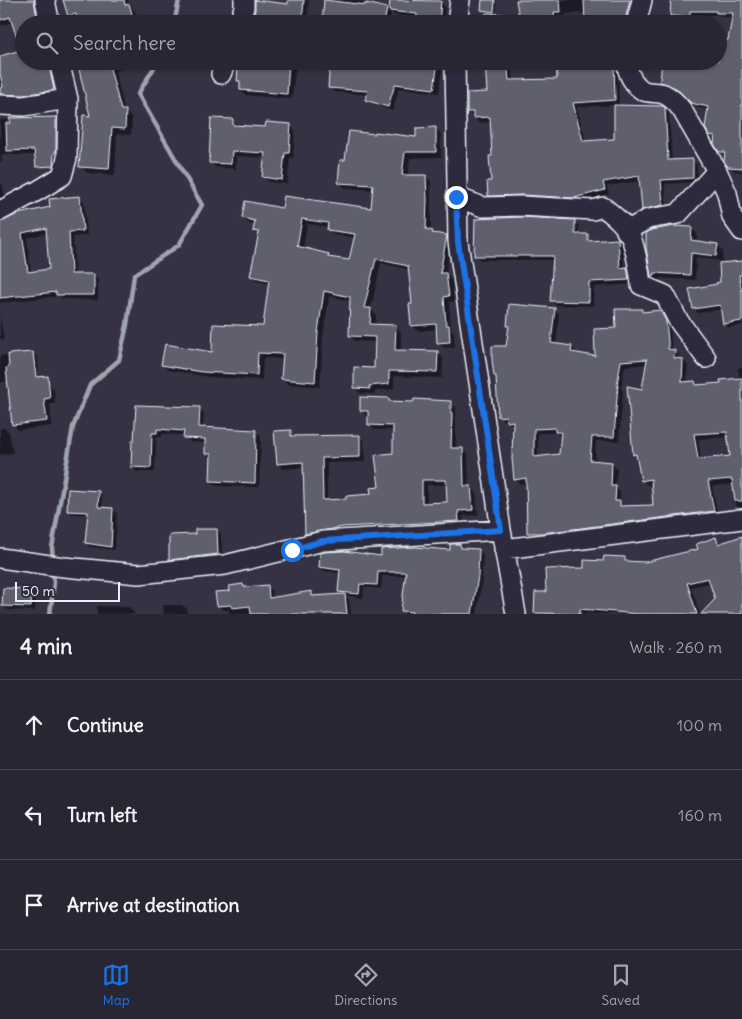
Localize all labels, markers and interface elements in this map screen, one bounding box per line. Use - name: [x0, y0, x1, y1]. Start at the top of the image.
- search box: [15, 15, 727, 70]
- icon: search: [33, 29, 61, 57]
- text: Search here: [73, 31, 176, 55]
- route end: [445, 186, 468, 209]
- route start: [281, 539, 304, 562]
- scale bar: [15, 579, 120, 602]
- text: 50 m: [22, 582, 55, 600]
- text: 4 min: [20, 633, 72, 660]
- text: Walk · 260 m: [630, 637, 722, 657]
- icon: ahead: [20, 711, 48, 739]
- text: Continue: [67, 713, 144, 737]
- text: 100 m: [677, 715, 722, 735]
- icon: left: [20, 801, 48, 829]
- text: Turn left: [67, 803, 137, 827]
- text: 160 m: [678, 805, 722, 825]
- icon: arrive: [20, 891, 48, 919]
- text: Arrive at destination: [67, 893, 240, 917]
- tab: Map: [102, 961, 130, 1009]
- tab: Directions: [334, 961, 397, 1009]
- tab: Saved: [602, 961, 640, 1009]

